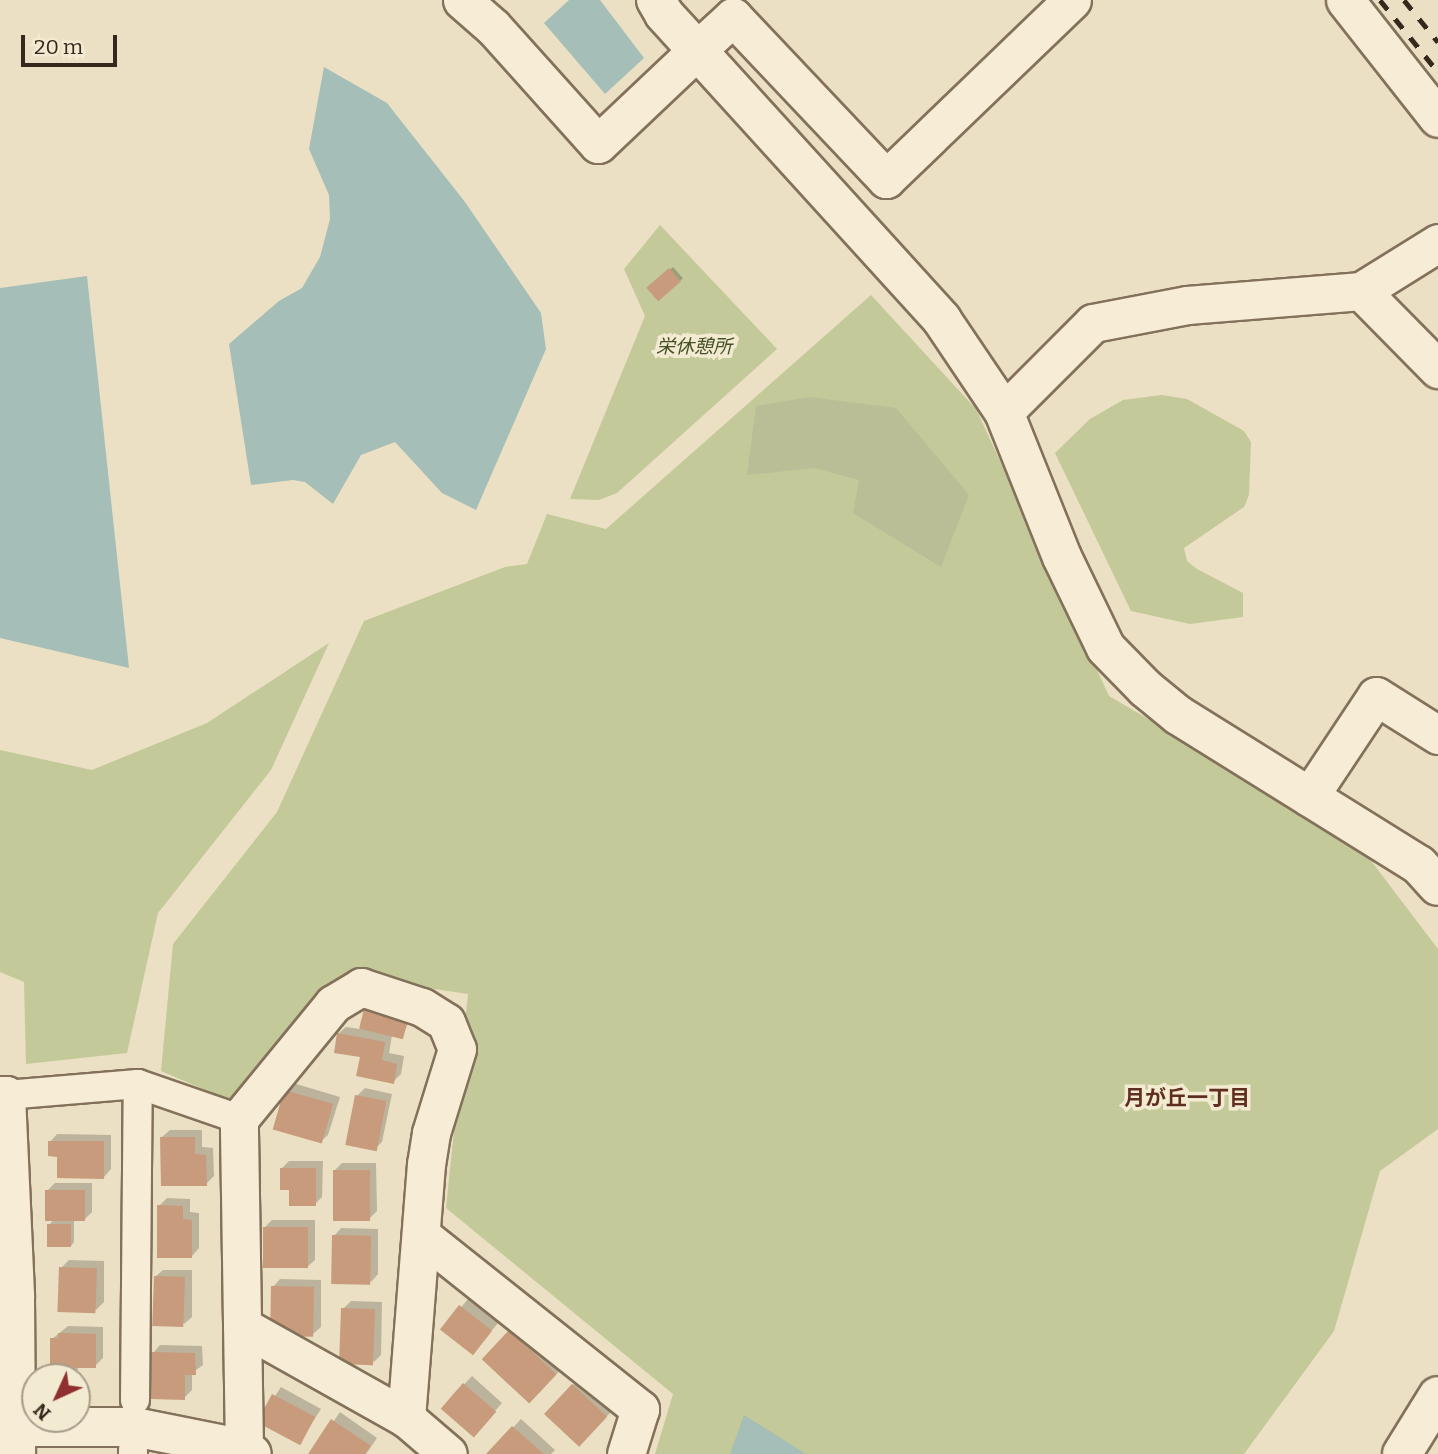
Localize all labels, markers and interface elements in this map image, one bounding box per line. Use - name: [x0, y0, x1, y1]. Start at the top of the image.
- scale bar: [24, 21, 121, 65]
- text: 20 m: [34, 34, 83, 60]
- park label: 栄休憩所: [656, 336, 732, 358]
- district label: 月が丘一丁目: [1124, 1085, 1250, 1111]
- north arrow: [21, 1363, 91, 1433]
- text: N: [29, 1398, 56, 1425]

